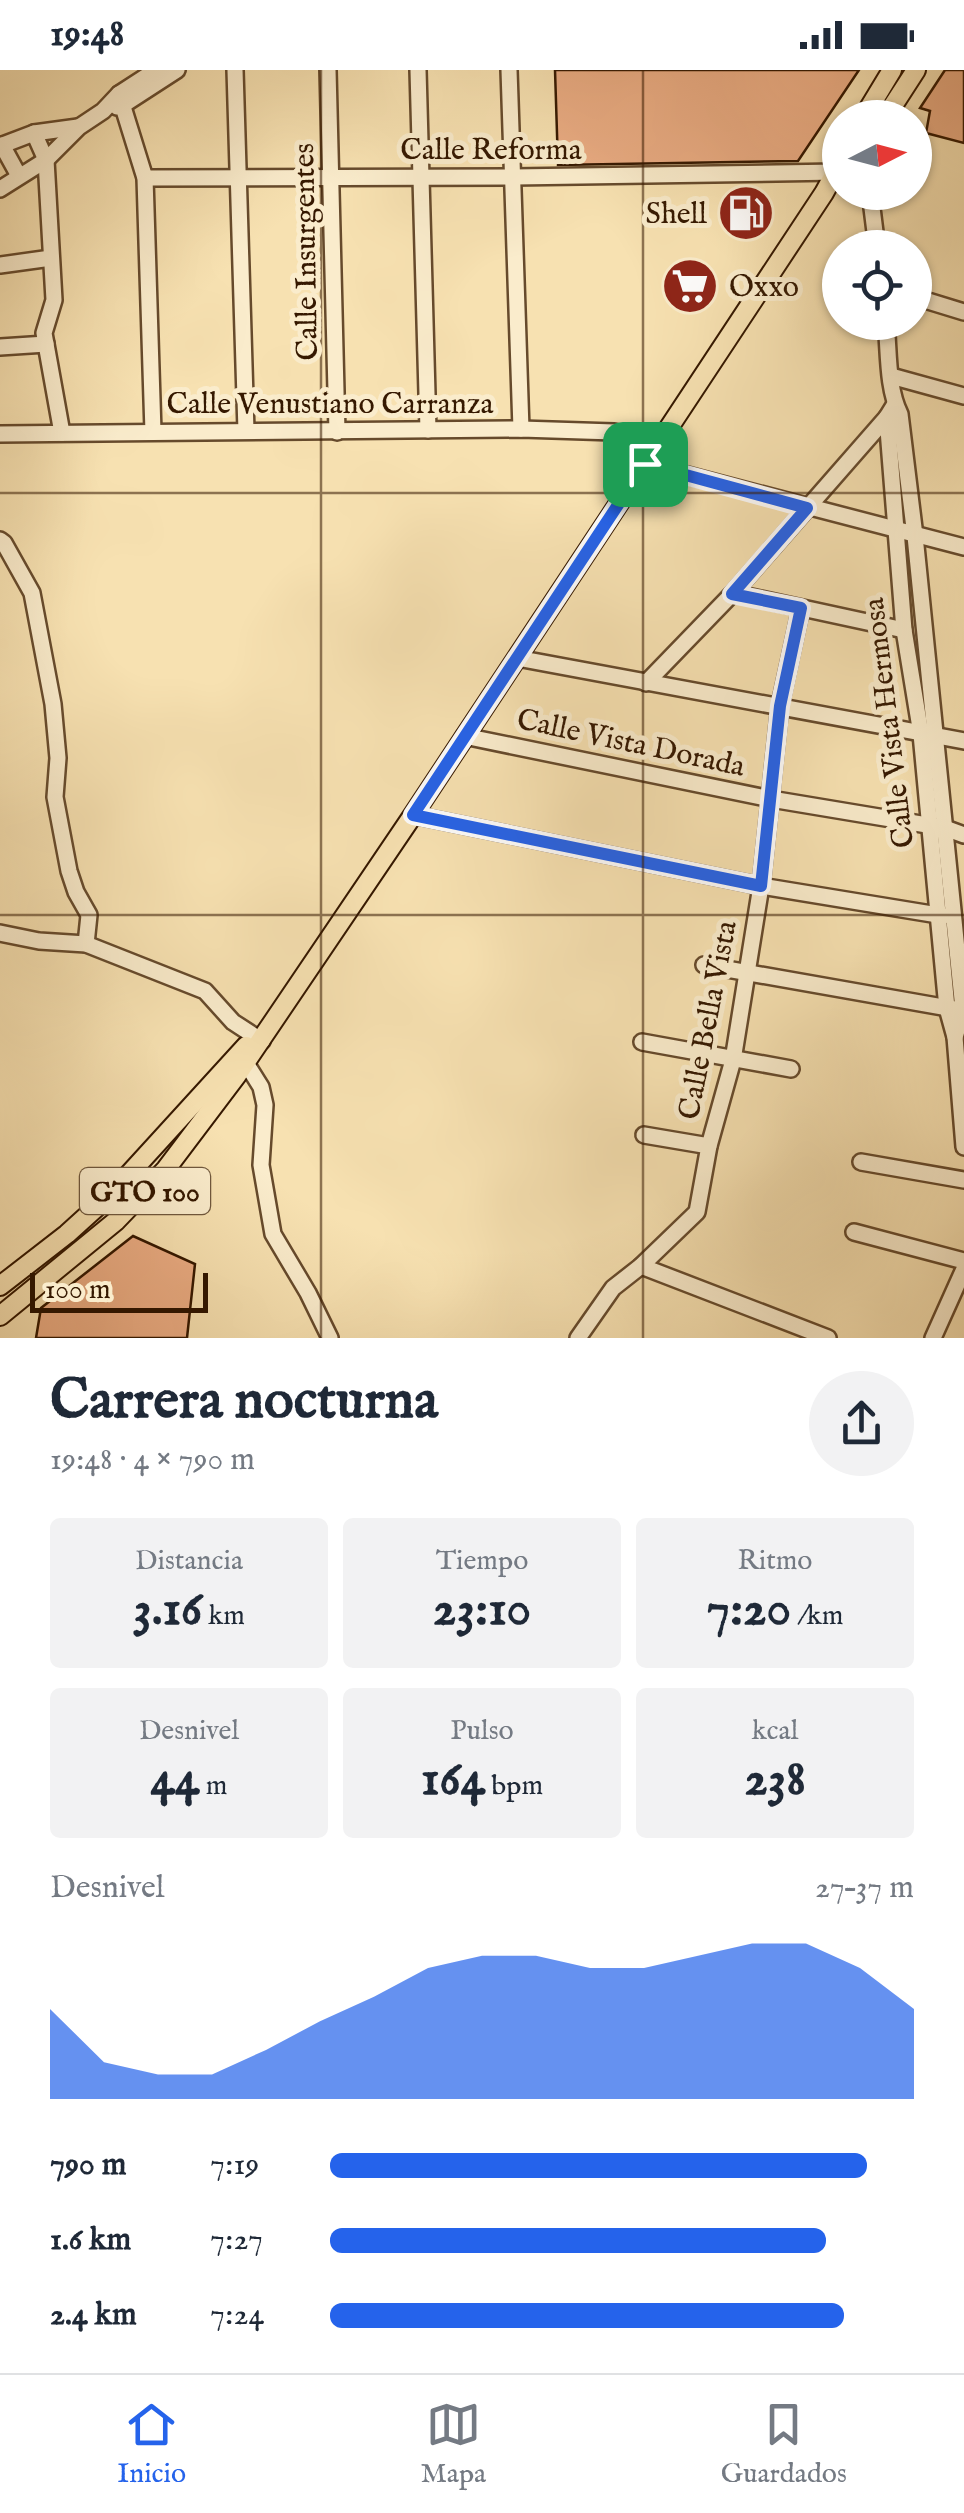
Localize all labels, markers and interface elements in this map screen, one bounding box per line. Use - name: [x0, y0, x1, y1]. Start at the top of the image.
- text: 19:48: [50, 11, 124, 59]
- north arrow: [822, 100, 932, 210]
- map controls: [822, 100, 932, 340]
- street label: Calle Reforma: [400, 132, 582, 170]
- street label: Calle Insurgentes: [286, 143, 328, 361]
- fuel station icon: Shell: [716, 183, 776, 243]
- place label: Shell: [646, 196, 708, 234]
- button: locate: [822, 230, 932, 340]
- supermarket icon: Oxxo: [660, 256, 720, 316]
- place label: Oxxo: [729, 269, 799, 307]
- street label: Calle Venustiano Carranza: [167, 386, 494, 424]
- pin: [603, 422, 688, 507]
- icon: arrive: [618, 437, 673, 492]
- street label: Calle Vista Hermosa: [856, 595, 924, 850]
- street label: Calle Vista Dorada: [513, 701, 748, 787]
- street label: Calle Bella Vista: [671, 918, 747, 1123]
- road number: GTO 100: [80, 1168, 210, 1214]
- scale bar: [30, 1268, 208, 1312]
- text: 100 m: [45, 1273, 111, 1308]
- text: Carrera nocturna: [50, 1367, 438, 1437]
- button: share: [809, 1371, 914, 1476]
- text: 19:48 · 4 × 790 m: [50, 1440, 255, 1481]
- text: Distancia: [135, 1544, 243, 1579]
- text: Tiempo: [436, 1544, 528, 1579]
- text: Ritmo: [738, 1544, 812, 1579]
- text: 3.16: [133, 1579, 202, 1642]
- text: 23:10: [433, 1579, 531, 1642]
- text: 7:20: [707, 1579, 791, 1642]
- text: km: [202, 1599, 245, 1634]
- text: /km: [791, 1599, 843, 1634]
- text: Desnivel: [139, 1714, 239, 1749]
- text: Pulso: [450, 1714, 514, 1749]
- text: kcal: [752, 1714, 798, 1749]
- text: 44: [151, 1749, 200, 1812]
- text: 164: [421, 1749, 485, 1812]
- text: 238: [744, 1749, 806, 1812]
- text: m: [200, 1769, 227, 1804]
- text: bpm: [485, 1769, 543, 1804]
- text: Desnivel: [50, 1868, 165, 1909]
- text: 27–37 m: [815, 1868, 914, 1909]
- text: 790 m: [50, 2145, 126, 2186]
- text: 7:19: [210, 2145, 259, 2186]
- text: 1.6 km: [50, 2220, 131, 2261]
- text: 7:27: [210, 2220, 263, 2261]
- text: 2.4 km: [50, 2295, 137, 2336]
- text: 7:24: [210, 2295, 264, 2336]
- tab: Inicio: [117, 2397, 186, 2492]
- tab: Mapa: [421, 2397, 486, 2492]
- tab: Guardados: [721, 2397, 847, 2492]

